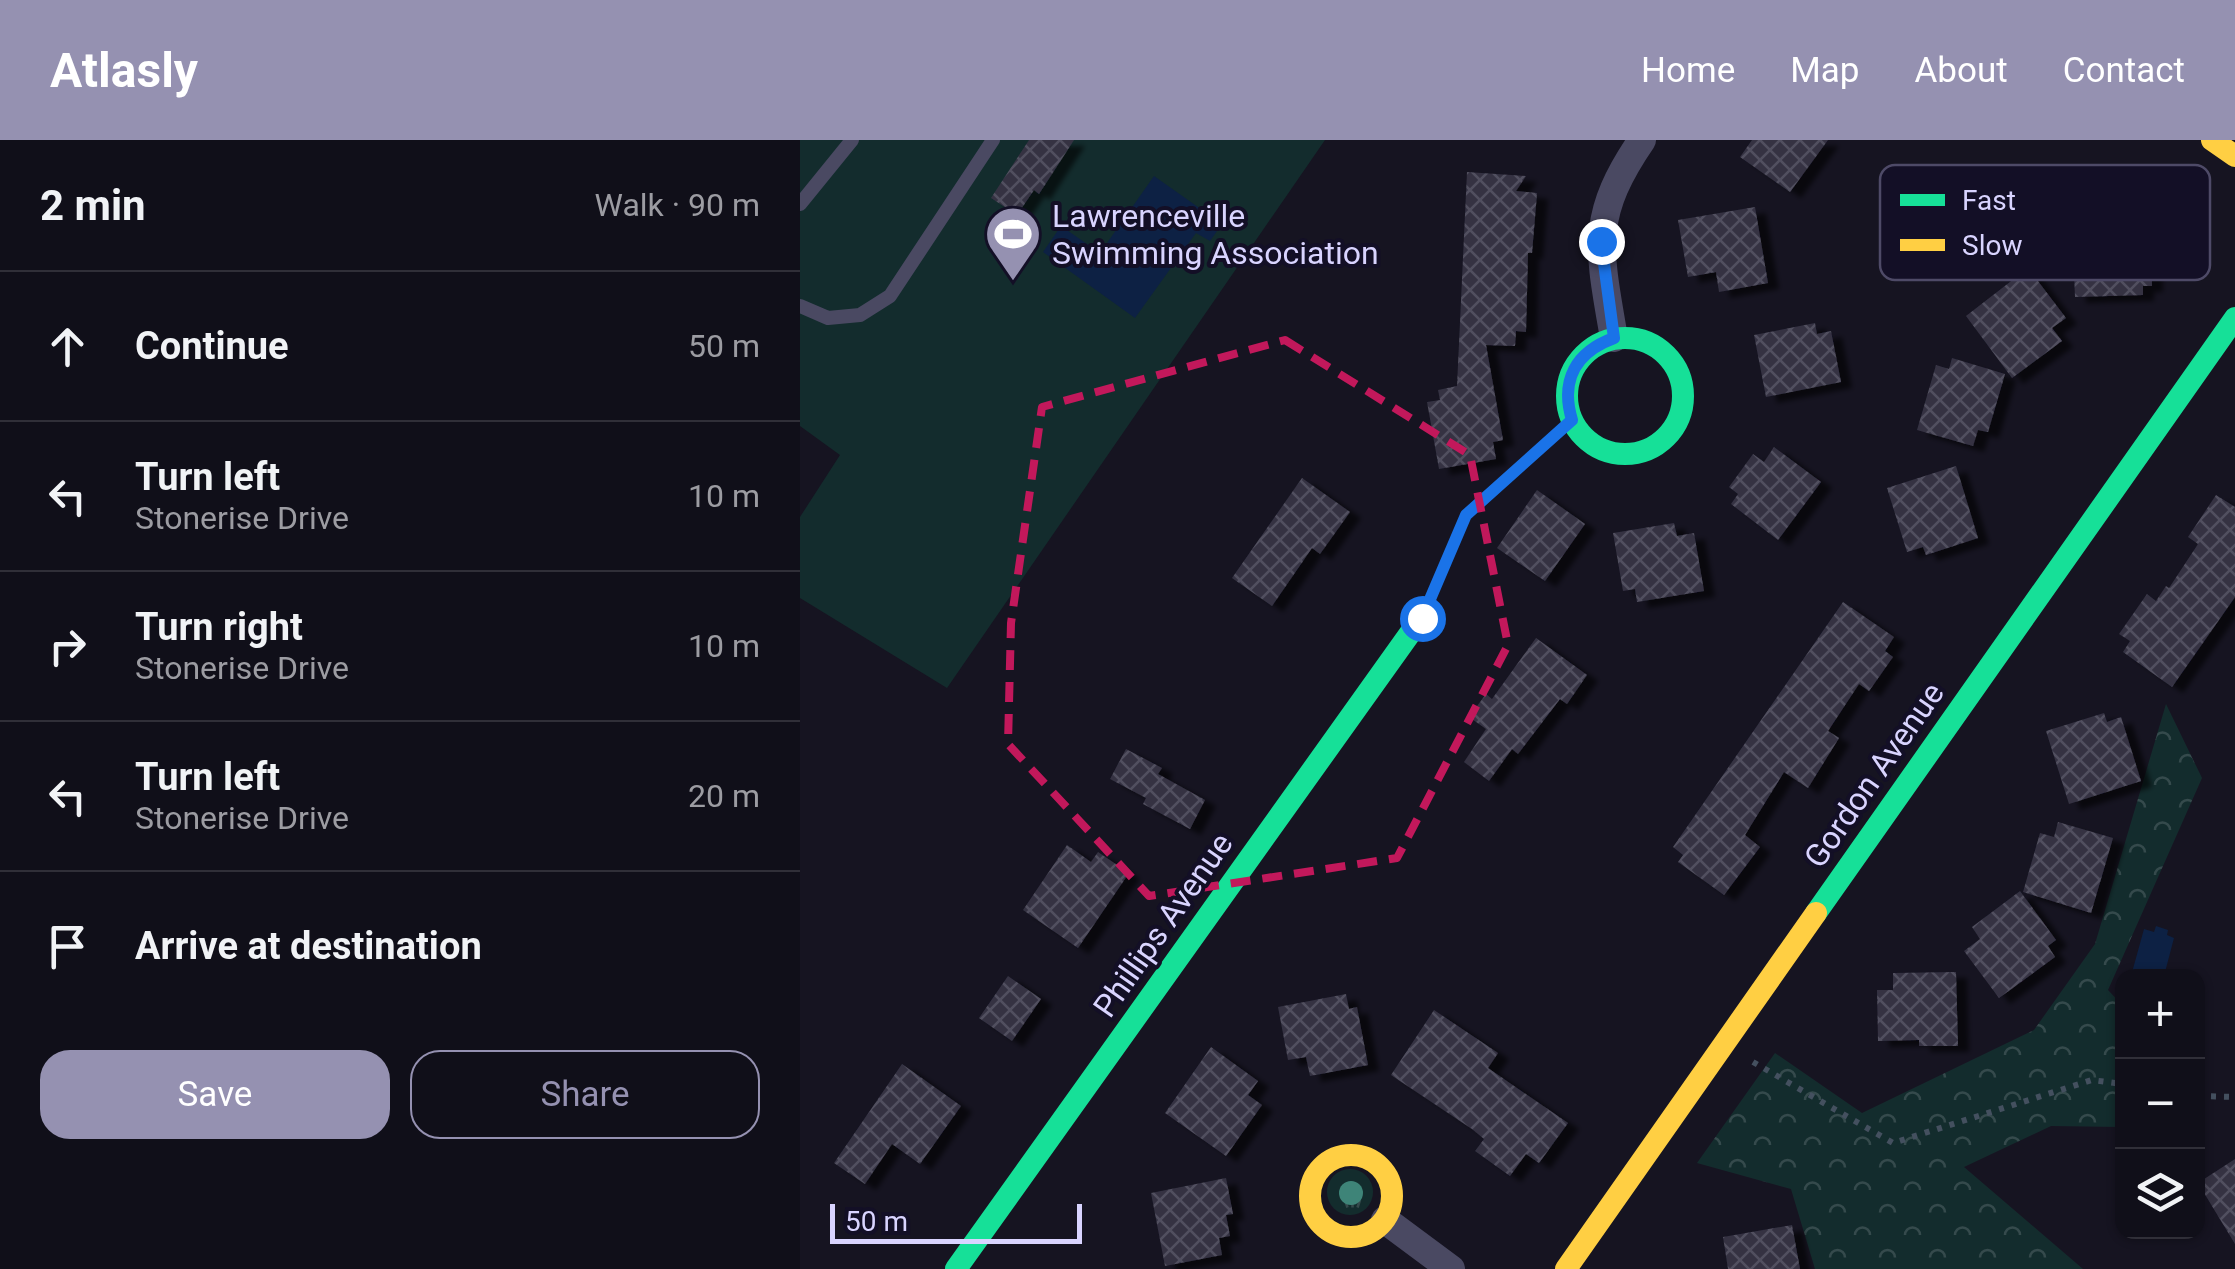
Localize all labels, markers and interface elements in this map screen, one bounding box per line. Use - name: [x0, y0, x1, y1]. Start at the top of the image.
- text: Atlasly: [50, 42, 198, 99]
- text: Home: [1641, 50, 1735, 91]
- text: Map: [1790, 50, 1859, 91]
- text: About: [1914, 50, 2008, 91]
- text: Contact: [2063, 50, 2185, 91]
- legend: [1880, 165, 2210, 280]
- text: 2 min: [40, 181, 146, 230]
- text: Fast: [1962, 184, 2016, 217]
- text: Walk · 90 m: [595, 186, 760, 224]
- place label: Lawrenceville Swimming Association: [1052, 197, 1379, 272]
- sports icon: Lawrenceville Swimming Association: [983, 204, 1043, 283]
- route end: [1579, 219, 1625, 265]
- text: Slow: [1962, 229, 2022, 262]
- icon: ahead: [40, 319, 95, 374]
- text: Continue: [135, 324, 289, 368]
- text: 50 m: [688, 327, 760, 365]
- text: Turn left: [135, 455, 280, 499]
- icon: left: [40, 469, 95, 524]
- text: 10 m: [688, 477, 760, 515]
- text: Stonerise Drive: [135, 499, 349, 537]
- route start: [1400, 596, 1446, 642]
- text: Turn right: [135, 605, 303, 649]
- icon: right: [40, 619, 95, 674]
- text: 10 m: [688, 627, 760, 665]
- text: Stonerise Drive: [135, 649, 349, 687]
- street label: Gordon Avenue: [1796, 675, 1952, 875]
- text: Turn left: [135, 755, 280, 799]
- icon: left: [40, 769, 95, 824]
- text: 20 m: [688, 777, 760, 815]
- text: Stonerise Drive: [135, 799, 349, 837]
- street label: Phillips Avenue: [1085, 826, 1241, 1024]
- icon: arrive: [40, 919, 95, 974]
- text: Arrive at destination: [135, 924, 482, 968]
- map controls: [2115, 969, 2205, 1239]
- button: +: [2115, 969, 2205, 1059]
- button: Save: [40, 1050, 390, 1139]
- button: Share: [410, 1050, 760, 1139]
- button: −: [2115, 1059, 2205, 1149]
- button: layers: [2115, 1149, 2205, 1239]
- scale bar: [830, 1199, 1082, 1244]
- text: 50 m: [845, 1205, 908, 1238]

